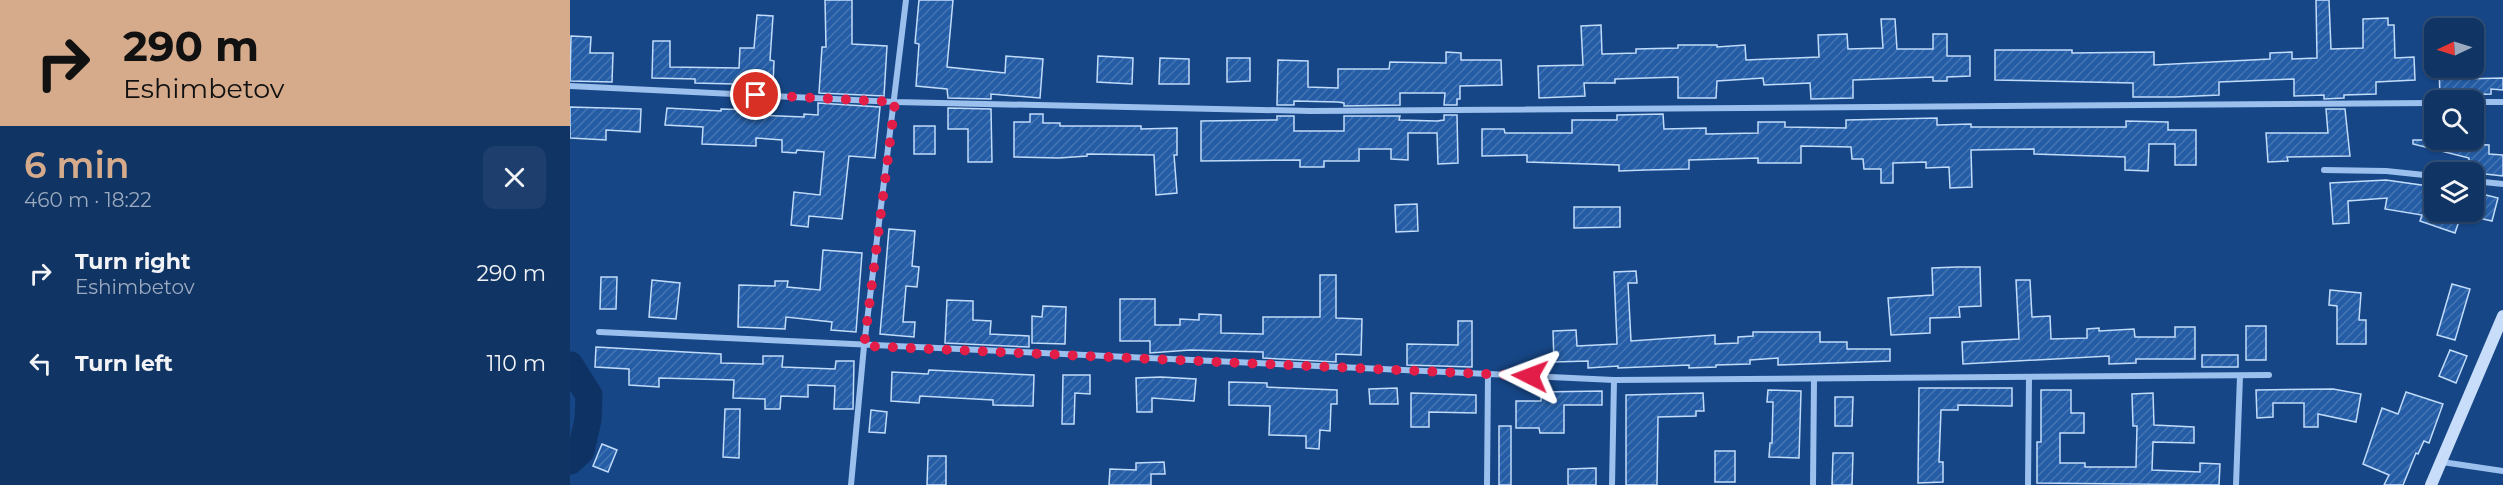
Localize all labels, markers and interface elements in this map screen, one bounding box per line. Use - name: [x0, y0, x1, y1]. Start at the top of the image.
- north arrow: [2424, 18, 2484, 78]
- map controls: [2424, 18, 2484, 222]
- text: 290 m: [123, 20, 259, 72]
- icon: right: [24, 24, 102, 102]
- pin: [730, 69, 781, 120]
- text: Eshimbetov: [123, 72, 284, 105]
- icon: arrive: [739, 78, 772, 111]
- button: search: [2424, 90, 2484, 150]
- text: 6 min: [24, 143, 129, 187]
- button: close: [483, 146, 546, 209]
- button: layers: [2424, 162, 2484, 222]
- text: 460 m · 18:22: [24, 188, 152, 212]
- text: Turn right: [75, 248, 190, 275]
- icon: right: [24, 257, 57, 290]
- text: 290 m: [476, 260, 546, 287]
- text: Eshimbetov: [75, 275, 195, 299]
- position arrow: [1498, 344, 1562, 408]
- icon: left: [24, 347, 57, 380]
- text: Turn left: [75, 350, 173, 377]
- text: 110 m: [486, 350, 546, 377]

